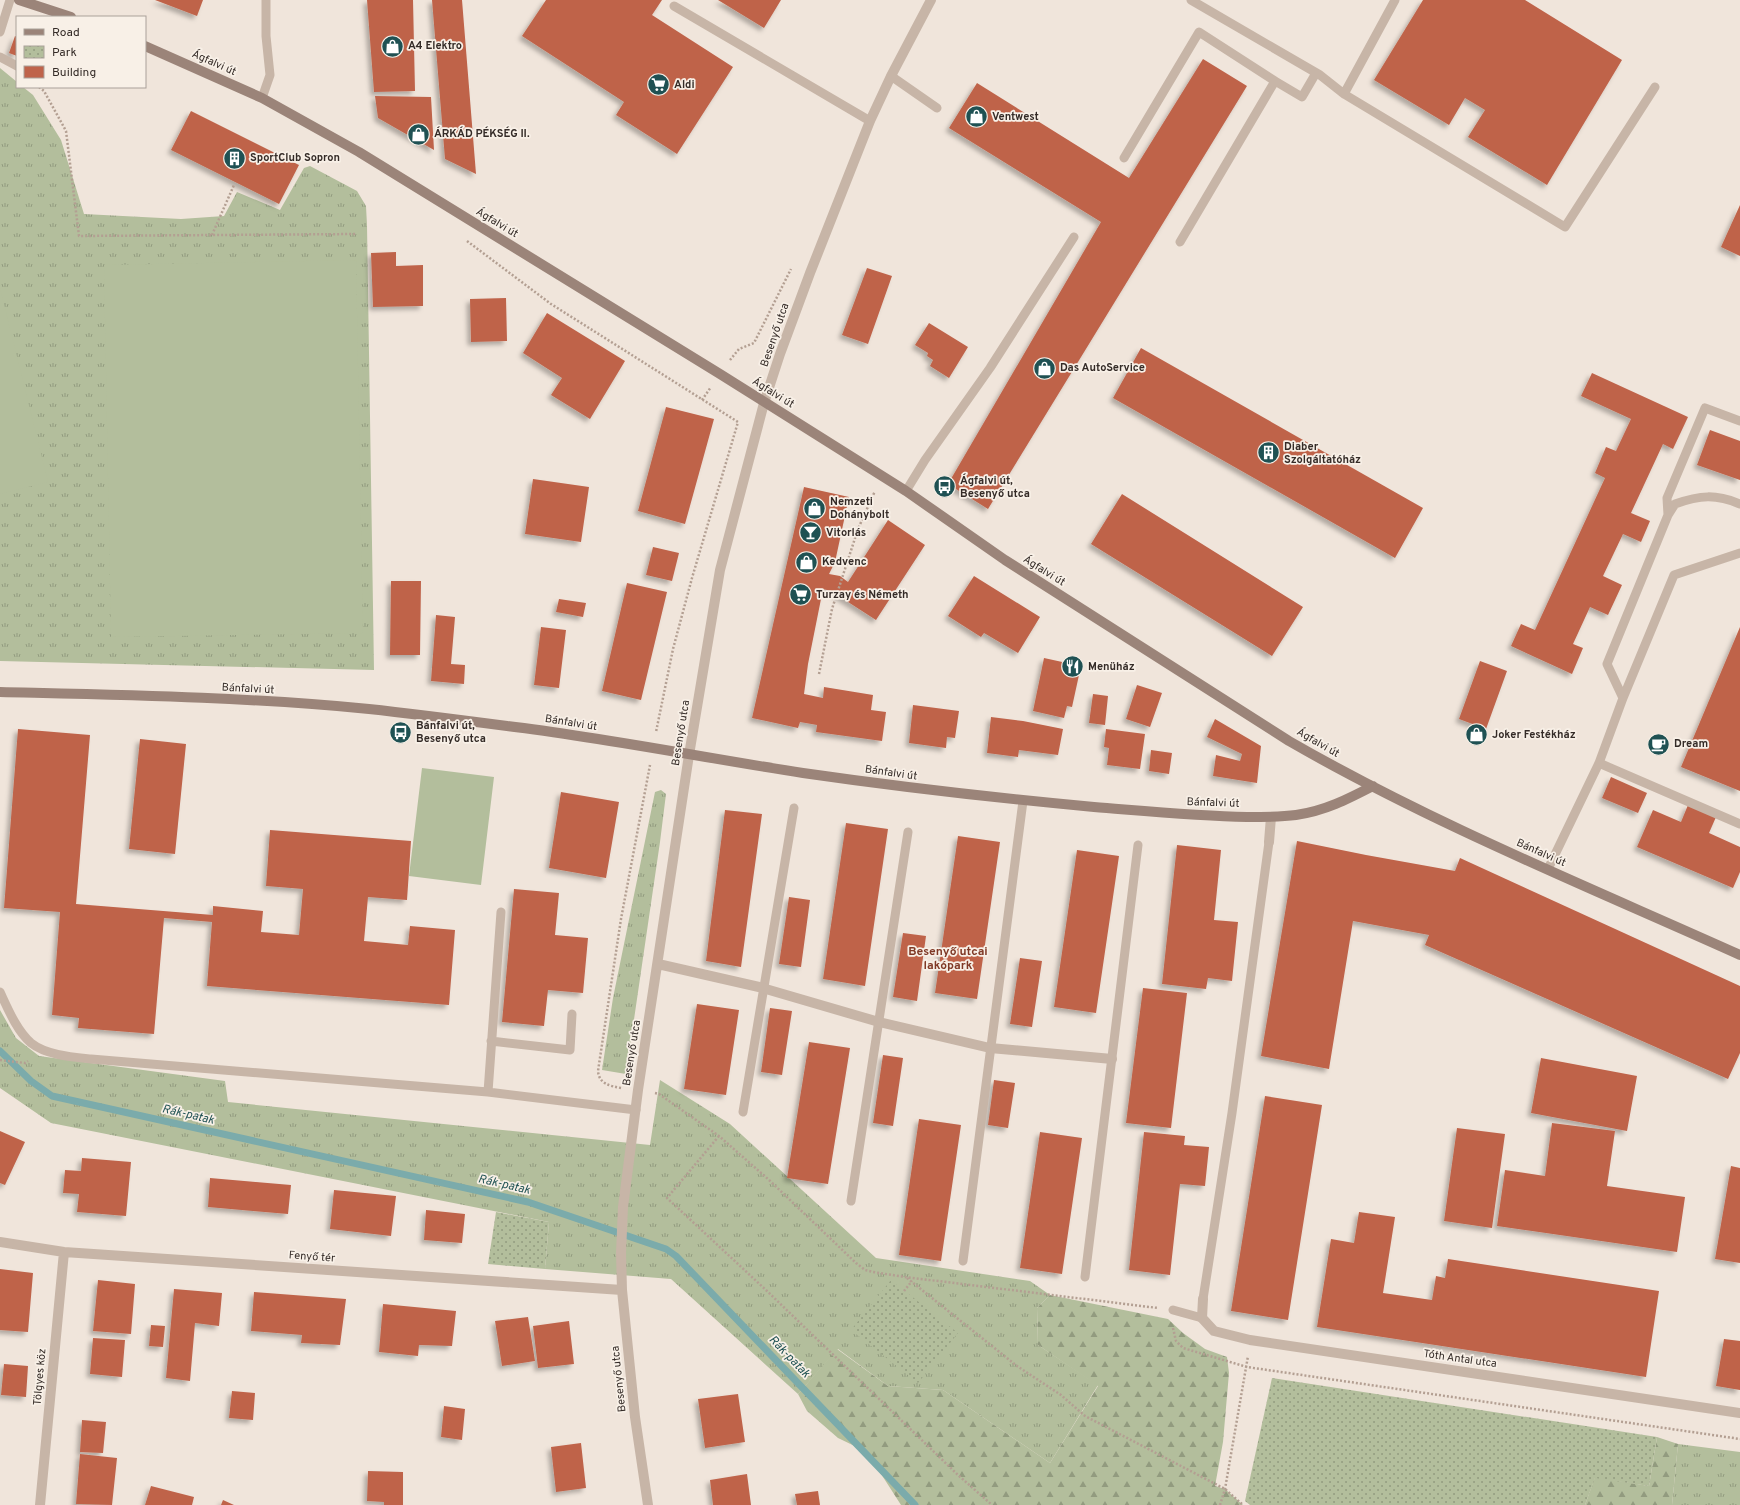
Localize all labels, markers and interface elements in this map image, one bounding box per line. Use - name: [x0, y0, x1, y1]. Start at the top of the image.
- legend: [16, 16, 146, 88]
- text: Road: [52, 25, 80, 41]
- shop icon: A4 Elektro: [379, 33, 405, 59]
- place label: A4 Elektro: [408, 39, 462, 53]
- text: Park: [52, 45, 77, 61]
- street label: Ágfalvi út: [190, 46, 239, 79]
- text: Building: [52, 65, 96, 81]
- supermarket icon: Aldi: [646, 72, 672, 98]
- place label: Aldi: [674, 78, 695, 92]
- shop icon: Ventwest: [963, 104, 989, 130]
- place label: Ventwest: [992, 110, 1039, 124]
- shop icon: ÁRKÁD PÉKSÉG II.: [406, 121, 432, 147]
- place label: ÁRKÁD PÉKSÉG II.: [434, 126, 530, 141]
- building icon: SportClub Sopron: [222, 145, 248, 171]
- place label: SportClub Sopron: [250, 151, 340, 165]
- street label: Ágfalvi út: [473, 204, 521, 241]
- street label: Besenyő utca: [758, 301, 793, 369]
- shop icon: Das AutoService: [1032, 355, 1058, 381]
- place label: Das AutoService: [1060, 361, 1145, 375]
- street label: Ágfalvi út: [749, 374, 797, 411]
- building icon: Diaber Szolgáltatóház: [1255, 440, 1281, 466]
- place label: Diaber Szolgáltatóház: [1284, 440, 1361, 467]
- place label: Ágfalvi út, Besenyő utca: [960, 473, 1030, 501]
- bus stop icon: Ágfalvi út, Besenyő utca: [931, 474, 957, 500]
- shop icon: Nemzeti Dohánybolt: [802, 495, 828, 521]
- place label: Nemzeti Dohánybolt: [830, 495, 889, 522]
- bar icon: Vitorlás: [798, 520, 824, 546]
- place label: Vitorlás: [826, 526, 866, 540]
- shop icon: Kedvenc: [793, 549, 819, 575]
- street label: Ágfalvi út: [1020, 552, 1068, 589]
- place label: Kedvenc: [822, 555, 867, 569]
- supermarket icon: Turzay és Németh: [788, 582, 814, 608]
- place label: Turzay és Németh: [816, 588, 909, 602]
- restaurant icon: Menüház: [1060, 654, 1086, 680]
- place label: Menüház: [1088, 660, 1135, 674]
- street label: Bánfalvi út: [221, 681, 275, 697]
- street label: Besenyő utca: [669, 699, 693, 767]
- street label: Bánfalvi út: [544, 712, 598, 734]
- bus stop icon: Bánfalvi út, Besenyő utca: [387, 719, 413, 745]
- place label: Bánfalvi út, Besenyő utca: [416, 719, 486, 746]
- shop icon: Joker Festékház: [1463, 722, 1489, 748]
- street label: Ágfalvi út: [1294, 724, 1342, 761]
- place label: Joker Festékház: [1492, 728, 1576, 742]
- cafe icon: Dream: [1646, 731, 1672, 757]
- place label: Dream: [1674, 737, 1708, 751]
- street label: Bánfalvi út: [864, 762, 918, 784]
- street label: Bánfalvi út: [1186, 795, 1240, 811]
- street label: Bánfalvi út: [1514, 836, 1568, 870]
- district label: Besenyő utcai lakópark: [908, 944, 988, 974]
- street label: Besenyő utca: [620, 1019, 644, 1087]
- water label: Rák-patak: [160, 1101, 217, 1129]
- water label: Rák-patak: [476, 1171, 533, 1199]
- street label: Fenyő tér: [288, 1248, 336, 1266]
- water label: Rák-patak: [765, 1332, 814, 1382]
- street label: Besenyő utca: [609, 1345, 629, 1413]
- street label: Tóth Antal utca: [1422, 1347, 1498, 1371]
- street label: Tölgyes köz: [31, 1348, 49, 1406]

